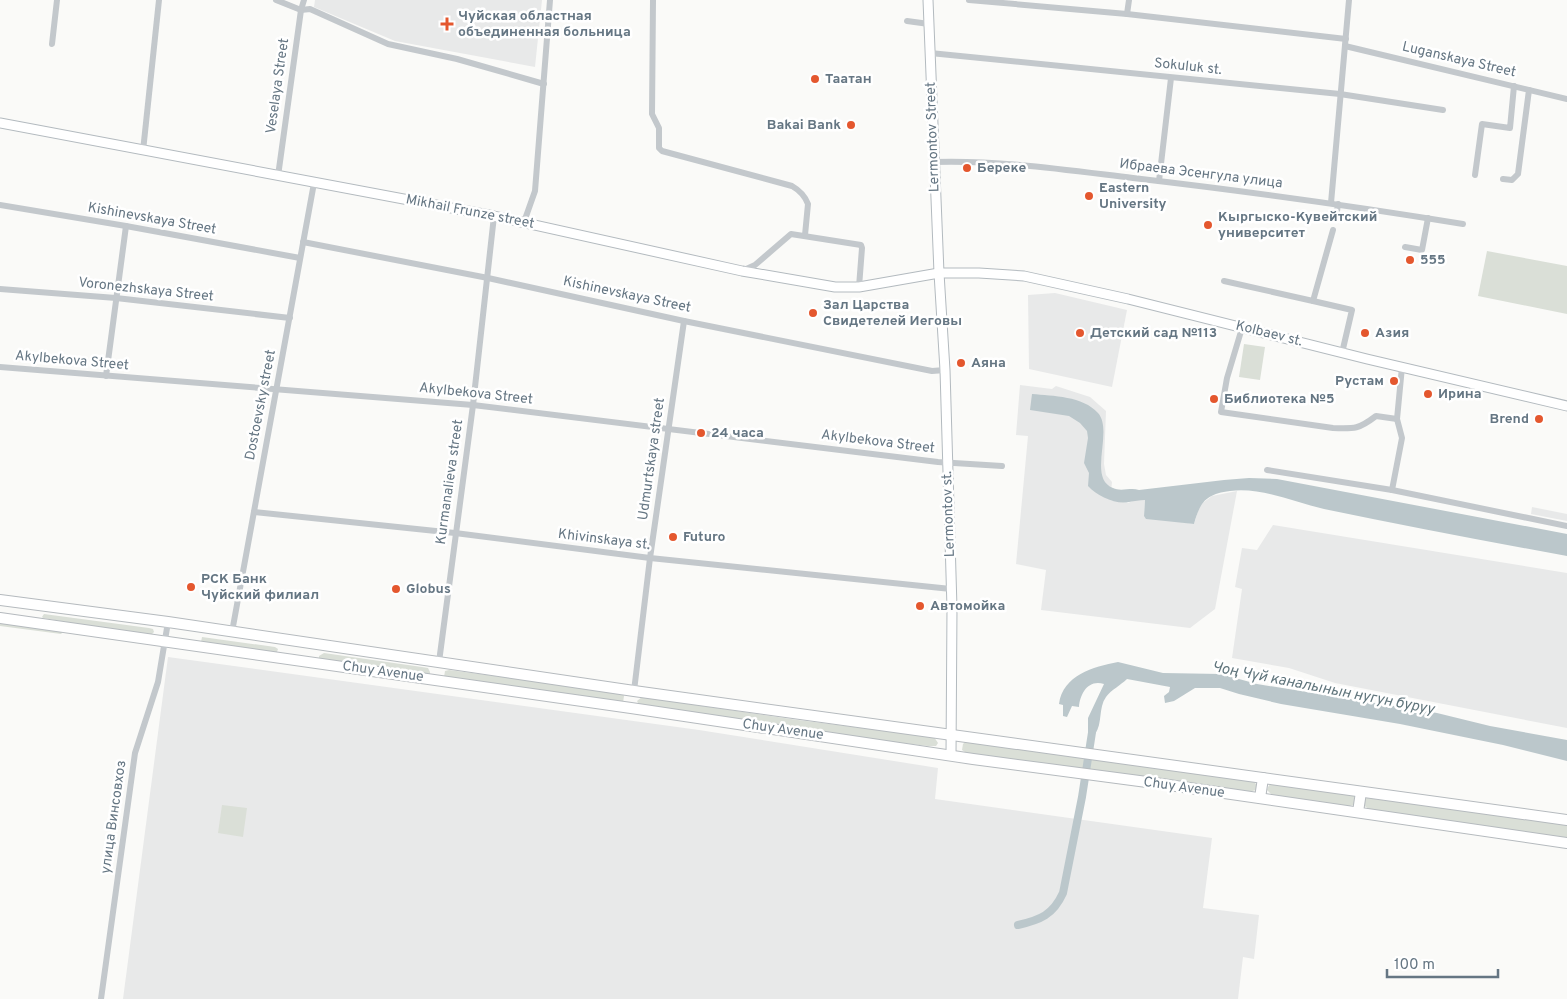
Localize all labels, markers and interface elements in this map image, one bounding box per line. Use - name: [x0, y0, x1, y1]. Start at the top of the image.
- place label: Чуйская областная объединенная больница: [458, 8, 631, 41]
- marker: Чуйская областная объединенная больница: [440, 17, 454, 31]
- street label: Veselaya Street: [263, 37, 293, 135]
- street label: Luganskaya Street: [1400, 39, 1518, 81]
- street label: Sokuluk st.: [1153, 55, 1223, 79]
- place label: Таатан: [825, 71, 872, 88]
- marker: Таатан: [809, 73, 821, 85]
- street label: Lermontov Street: [923, 82, 943, 192]
- place label: Bakai Bank: [767, 117, 841, 134]
- marker: Bakai Bank: [845, 119, 857, 131]
- street label: Ибраева Эсенгула улица: [1119, 156, 1283, 192]
- place label: Береке: [977, 160, 1027, 177]
- marker: Береке: [961, 162, 973, 174]
- place label: Eastern University: [1099, 180, 1166, 213]
- marker: Eastern University: [1083, 190, 1095, 202]
- street label: Mikhail Frunze street: [404, 191, 536, 233]
- street label: Kishinevskaya Street: [86, 199, 218, 239]
- place label: Кыргыско-Кувейтский университет: [1218, 209, 1377, 242]
- marker: Кыргыско-Кувейтский университет: [1202, 219, 1214, 231]
- place label: 555: [1420, 252, 1446, 269]
- marker: 555: [1404, 254, 1416, 266]
- street label: Kishinevskaya Street: [561, 273, 693, 317]
- street label: Voronezhskaya Street: [77, 274, 215, 306]
- place label: Зал Царства Свидетелей Иеговы: [823, 297, 962, 330]
- marker: Зал Царства Свидетелей Иеговы: [807, 307, 819, 319]
- street label: Kolbaev st.: [1234, 317, 1304, 351]
- place label: Детский сад №113: [1090, 325, 1217, 342]
- place label: Азия: [1375, 325, 1409, 342]
- marker: Детский сад №113: [1074, 327, 1086, 339]
- marker: Азия: [1359, 327, 1371, 339]
- street label: Akylbekova Street: [14, 348, 130, 374]
- street label: Dostoevsky street: [242, 348, 280, 462]
- place label: Аяна: [971, 355, 1006, 372]
- marker: Аяна: [955, 357, 967, 369]
- place label: Рустам: [1335, 373, 1384, 390]
- marker: Рустам: [1388, 375, 1400, 387]
- street label: Akylbekova Street: [418, 380, 534, 408]
- place label: Ирина: [1438, 386, 1482, 403]
- marker: Ирина: [1422, 388, 1434, 400]
- place label: Библиотека №5: [1224, 391, 1335, 408]
- marker: Библиотека №5: [1208, 393, 1220, 405]
- street label: Udmurtskaya street: [635, 397, 669, 521]
- place label: Brend: [1490, 411, 1529, 428]
- marker: Brend: [1533, 413, 1545, 425]
- street label: Kurmanalieva street: [433, 418, 467, 546]
- place label: 24 часа: [711, 425, 764, 442]
- marker: 24 часа: [695, 427, 707, 439]
- street label: Akylbekova Street: [820, 427, 936, 457]
- street label: Lermontov st.: [939, 471, 959, 557]
- street label: Khivinskaya st.: [557, 526, 651, 554]
- place label: Futuro: [683, 529, 726, 546]
- marker: Futuro: [667, 531, 679, 543]
- place label: РСК Банк Чуйский филиал: [201, 571, 319, 604]
- marker: РСК Банк Чуйский филиал: [185, 581, 197, 593]
- place label: Globus: [406, 581, 451, 598]
- marker: Globus: [390, 583, 402, 595]
- place label: Автомойка: [930, 598, 1005, 615]
- marker: Автомойка: [914, 600, 926, 612]
- street label: Chuy Avenue: [341, 658, 425, 686]
- water label: Чоң Чүй каналынын нугун буруу: [1210, 658, 1437, 720]
- street label: Chuy Avenue: [741, 716, 825, 744]
- street label: улица Винсовхоз: [98, 759, 130, 875]
- street label: Chuy Avenue: [1142, 774, 1226, 802]
- scale bar: [1387, 946, 1498, 978]
- text: 100 m: [1394, 956, 1435, 975]

